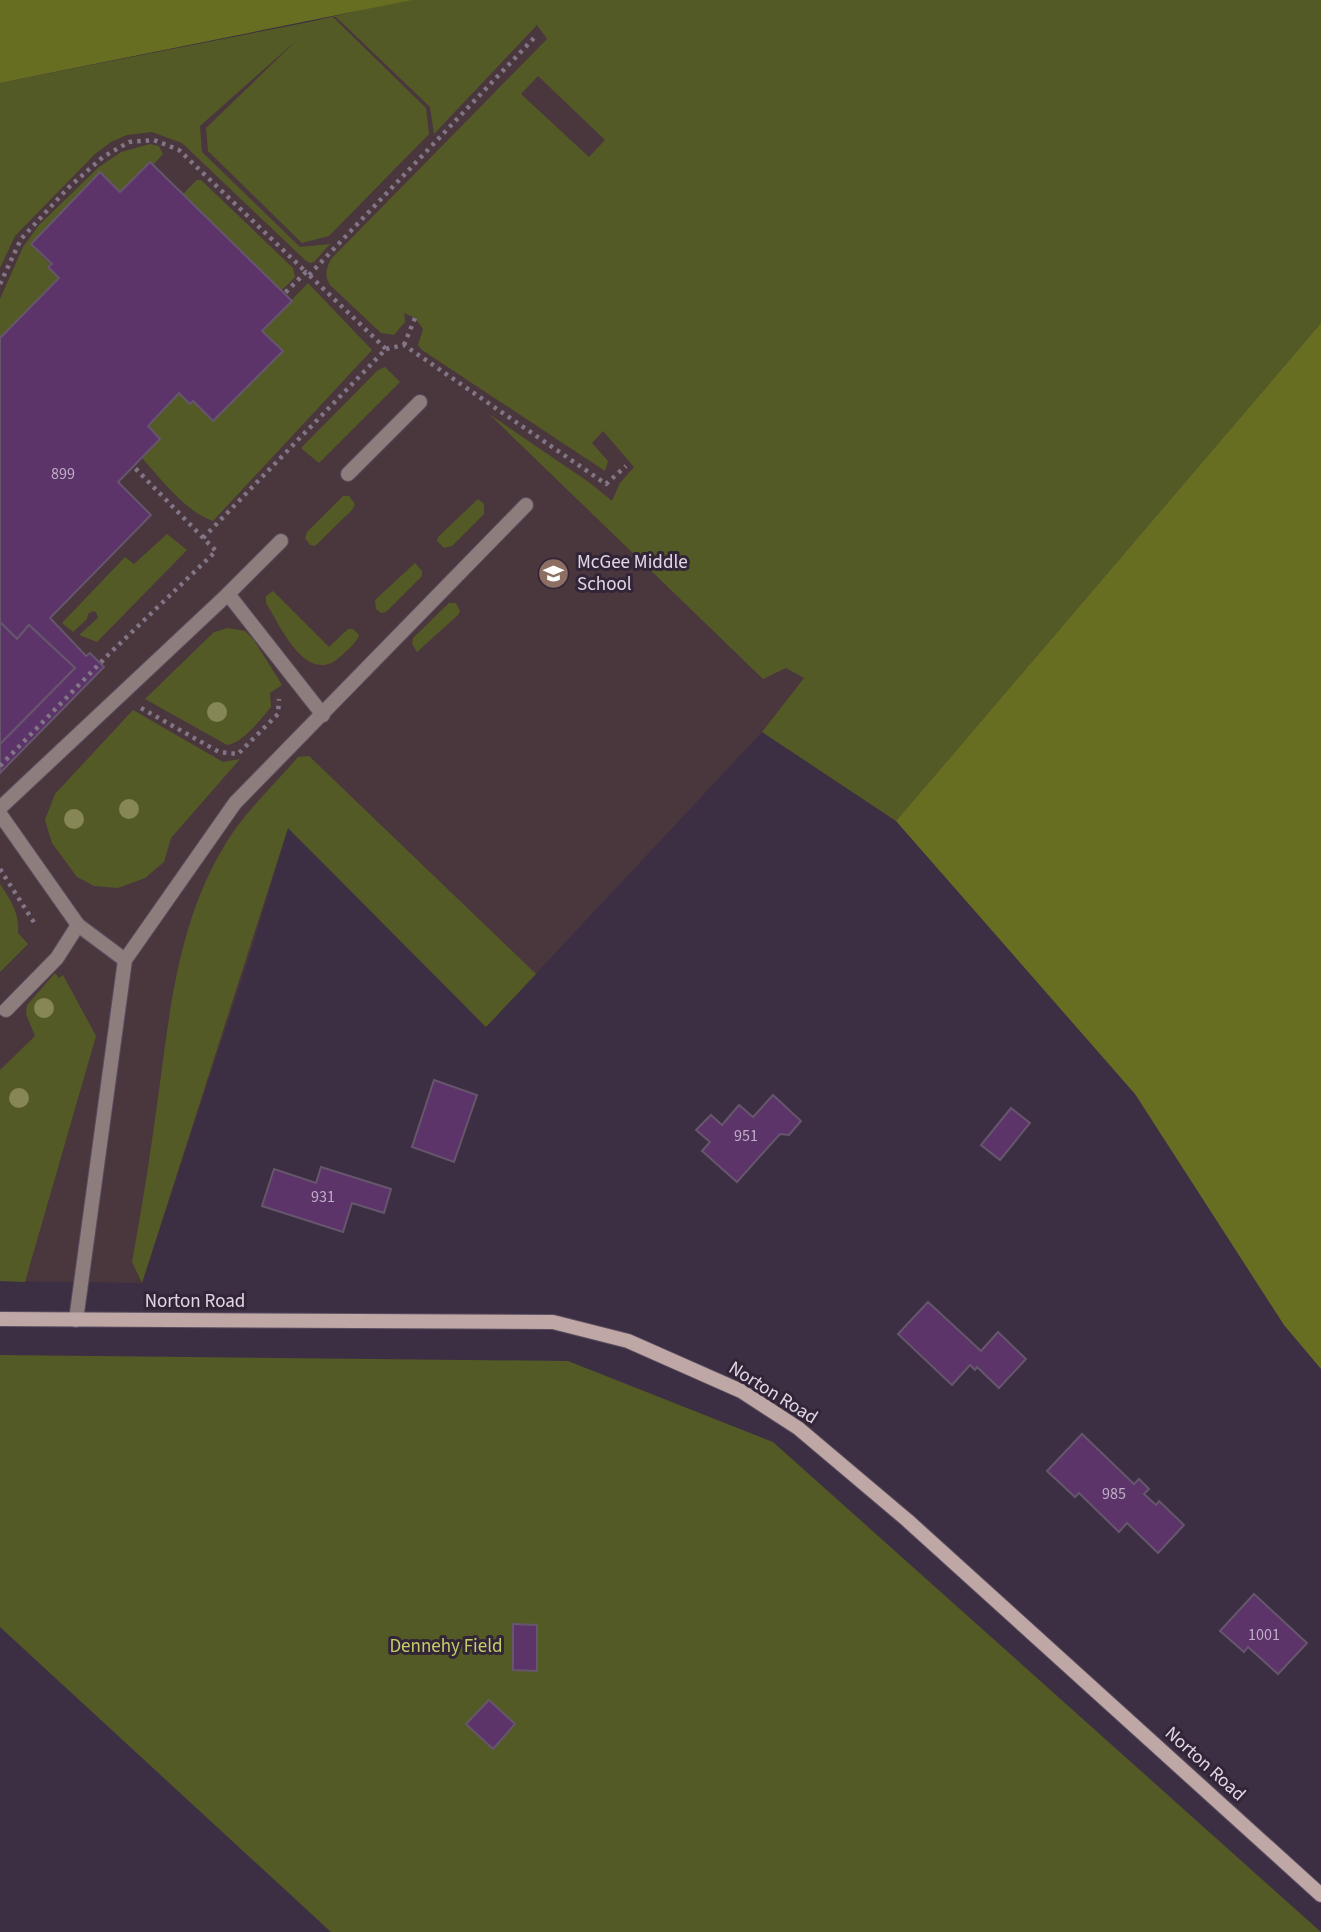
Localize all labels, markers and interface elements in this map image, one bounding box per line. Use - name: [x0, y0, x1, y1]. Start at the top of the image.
- house number: 899: [51, 463, 75, 485]
- place label: McGee Middle School: [577, 549, 688, 598]
- school or university icon: McGee Middle School: [537, 556, 571, 590]
- house number: 951: [734, 1125, 758, 1147]
- house number: 931: [311, 1186, 335, 1208]
- street label: Norton Road: [145, 1288, 245, 1315]
- street label: Norton Road: [723, 1355, 823, 1431]
- house number: 985: [1102, 1483, 1126, 1505]
- house number: 1001: [1248, 1624, 1280, 1646]
- park label: Dennehy Field: [389, 1633, 503, 1660]
- street label: Norton Road: [1159, 1720, 1251, 1808]

